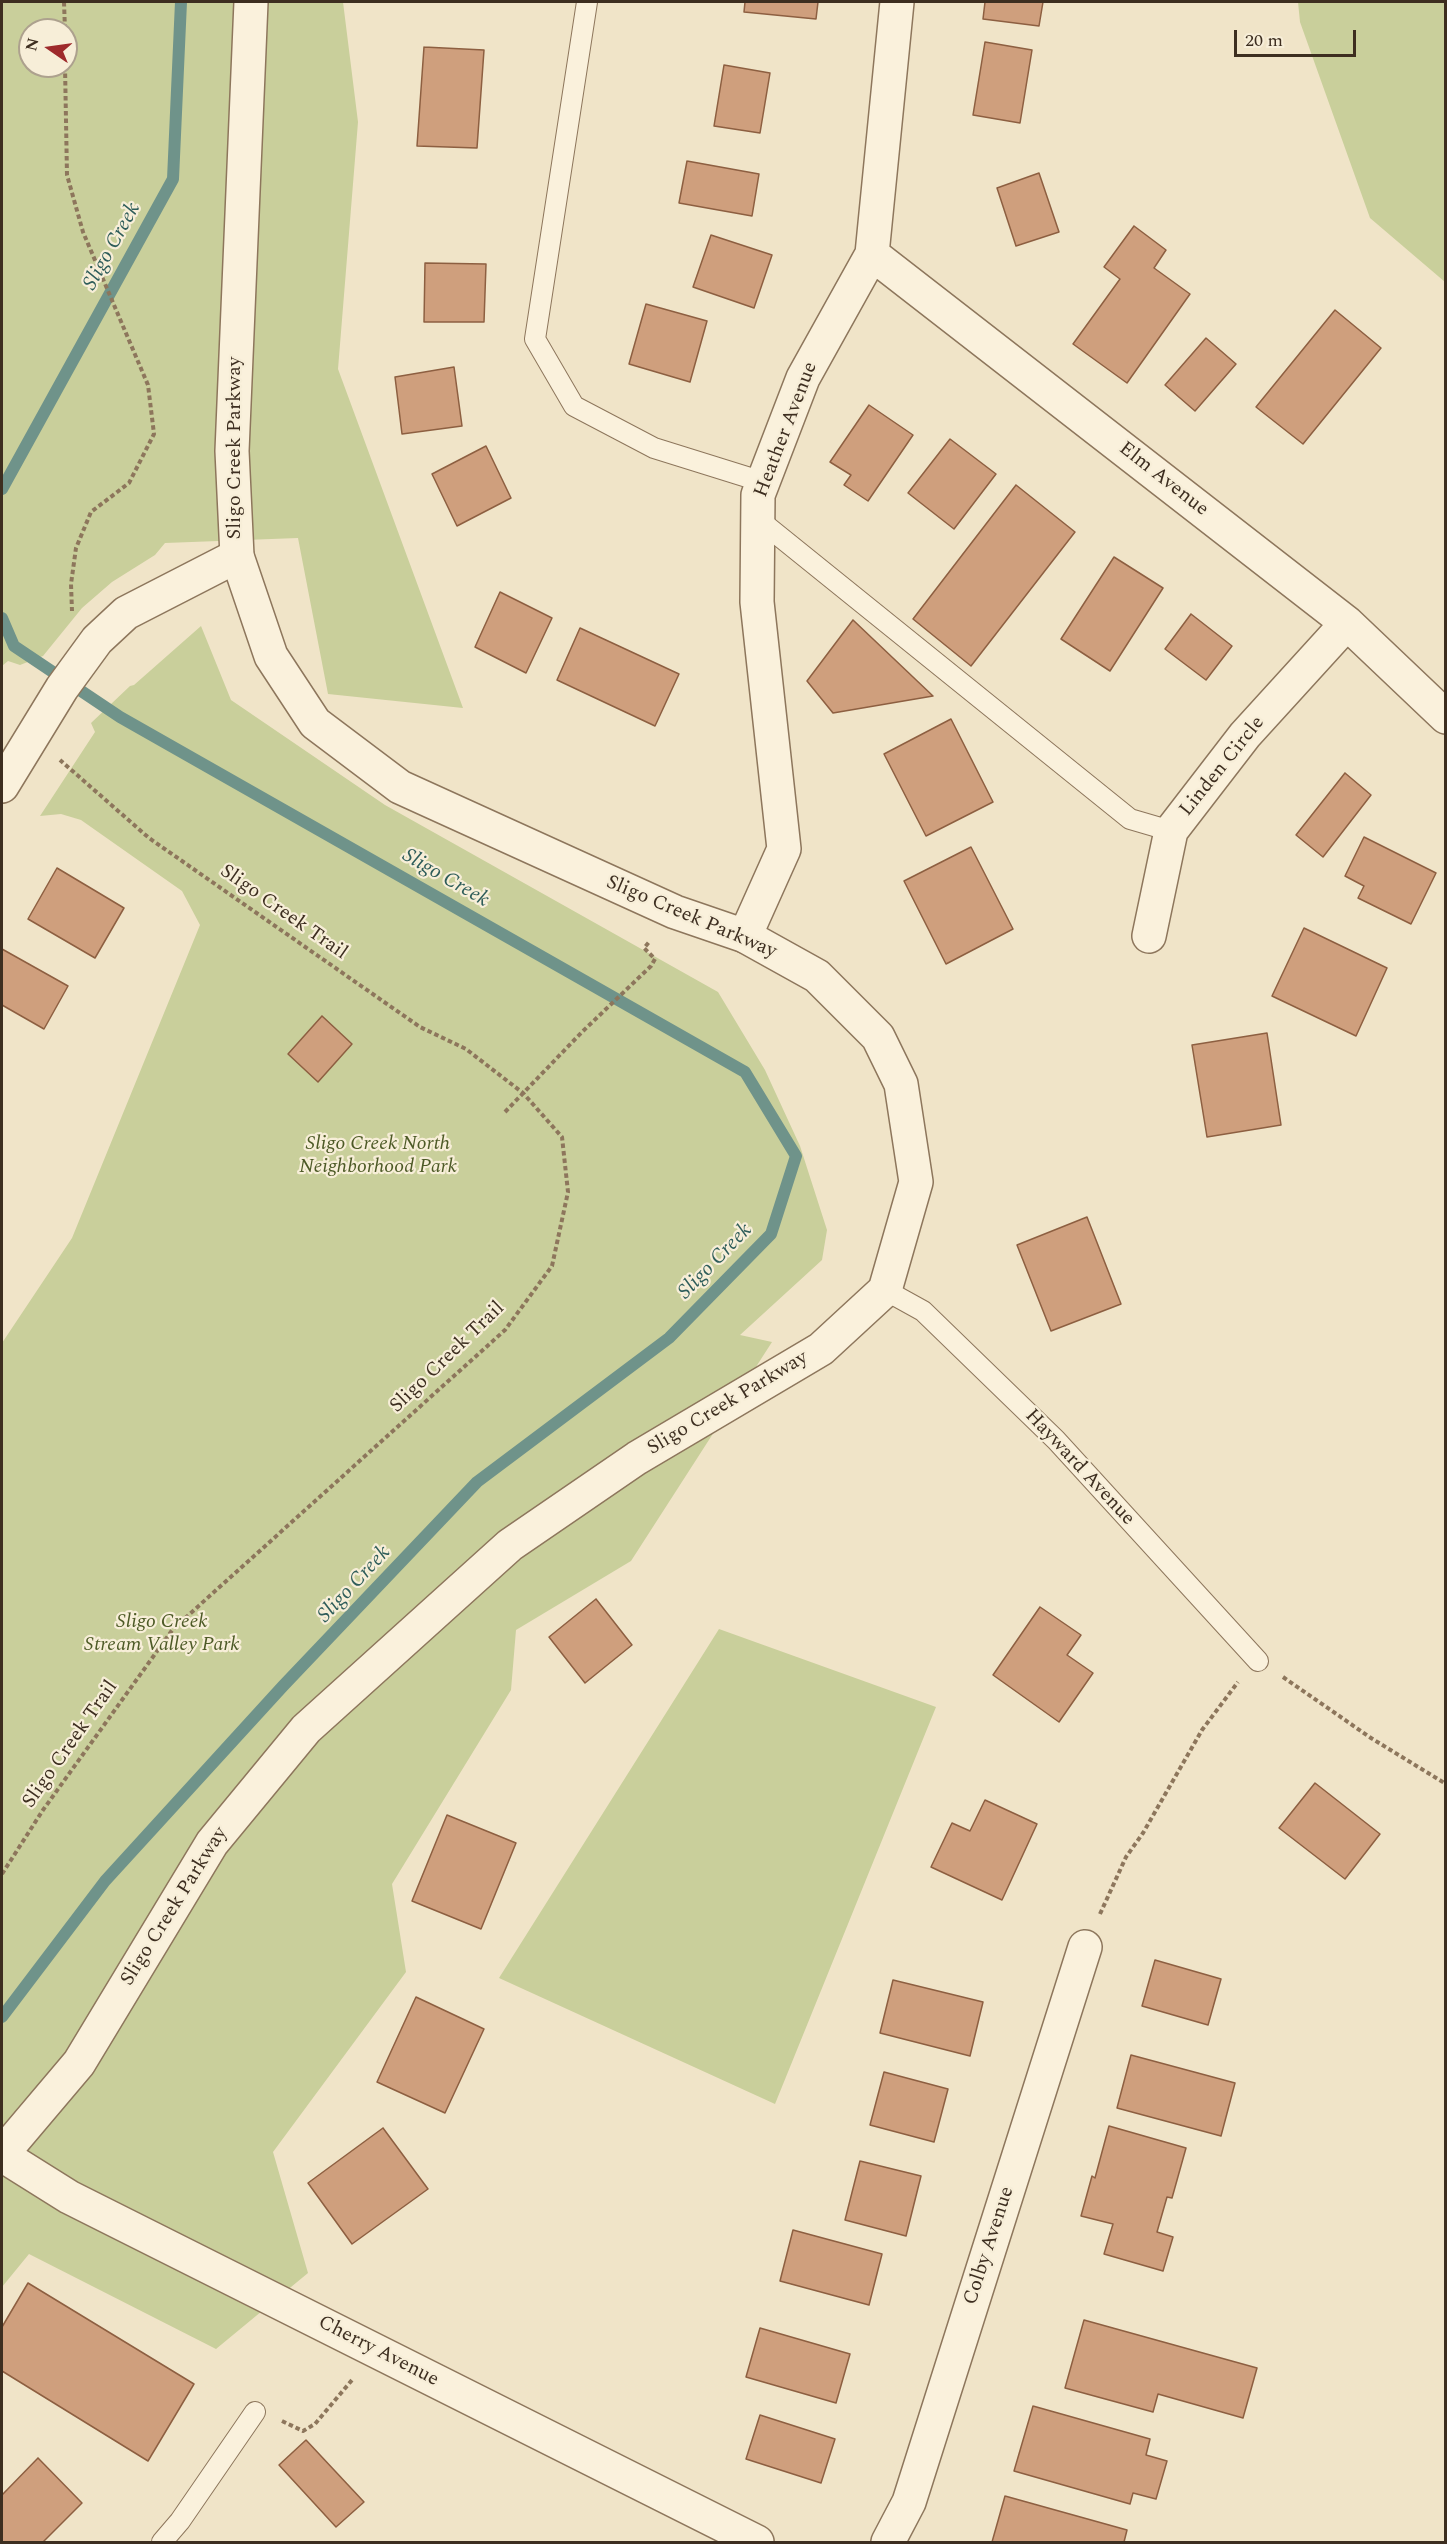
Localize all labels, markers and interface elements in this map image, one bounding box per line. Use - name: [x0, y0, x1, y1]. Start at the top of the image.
- north arrow: [18, 18, 78, 78]
- scale bar: [1237, 18, 1358, 56]
- text: 20 m: [1245, 27, 1283, 54]
- text: N: [19, 35, 46, 53]
- water label: Sligo Creek: [79, 199, 147, 295]
- street label: Sligo Creek Parkway: [224, 357, 248, 539]
- street label: Heather Avenue: [750, 359, 824, 501]
- street label: Elm Avenue: [1113, 438, 1213, 522]
- street label: Linden Circle: [1175, 712, 1271, 822]
- water label: Sligo Creek: [397, 844, 493, 914]
- street label: Sligo Creek Trail: [215, 860, 351, 966]
- street label: Sligo Creek Parkway: [602, 871, 780, 965]
- park label: Sligo Creek North Neighborhood Park: [299, 1133, 457, 1180]
- water label: Sligo Creek: [674, 1219, 758, 1305]
- street label: Sligo Creek Trail: [386, 1297, 510, 1419]
- street label: Sligo Creek Parkway: [643, 1347, 813, 1461]
- street label: Hayward Avenue: [1019, 1405, 1139, 1531]
- water label: Sligo Creek: [313, 1541, 397, 1629]
- park label: Sligo Creek Stream Valley Park: [84, 1611, 240, 1658]
- street label: Sligo Creek Trail: [18, 1677, 124, 1813]
- street label: Sligo Creek Parkway: [116, 1823, 234, 1991]
- street label: Colby Avenue: [960, 2184, 1020, 2308]
- street label: Cherry Avenue: [314, 2311, 442, 2393]

